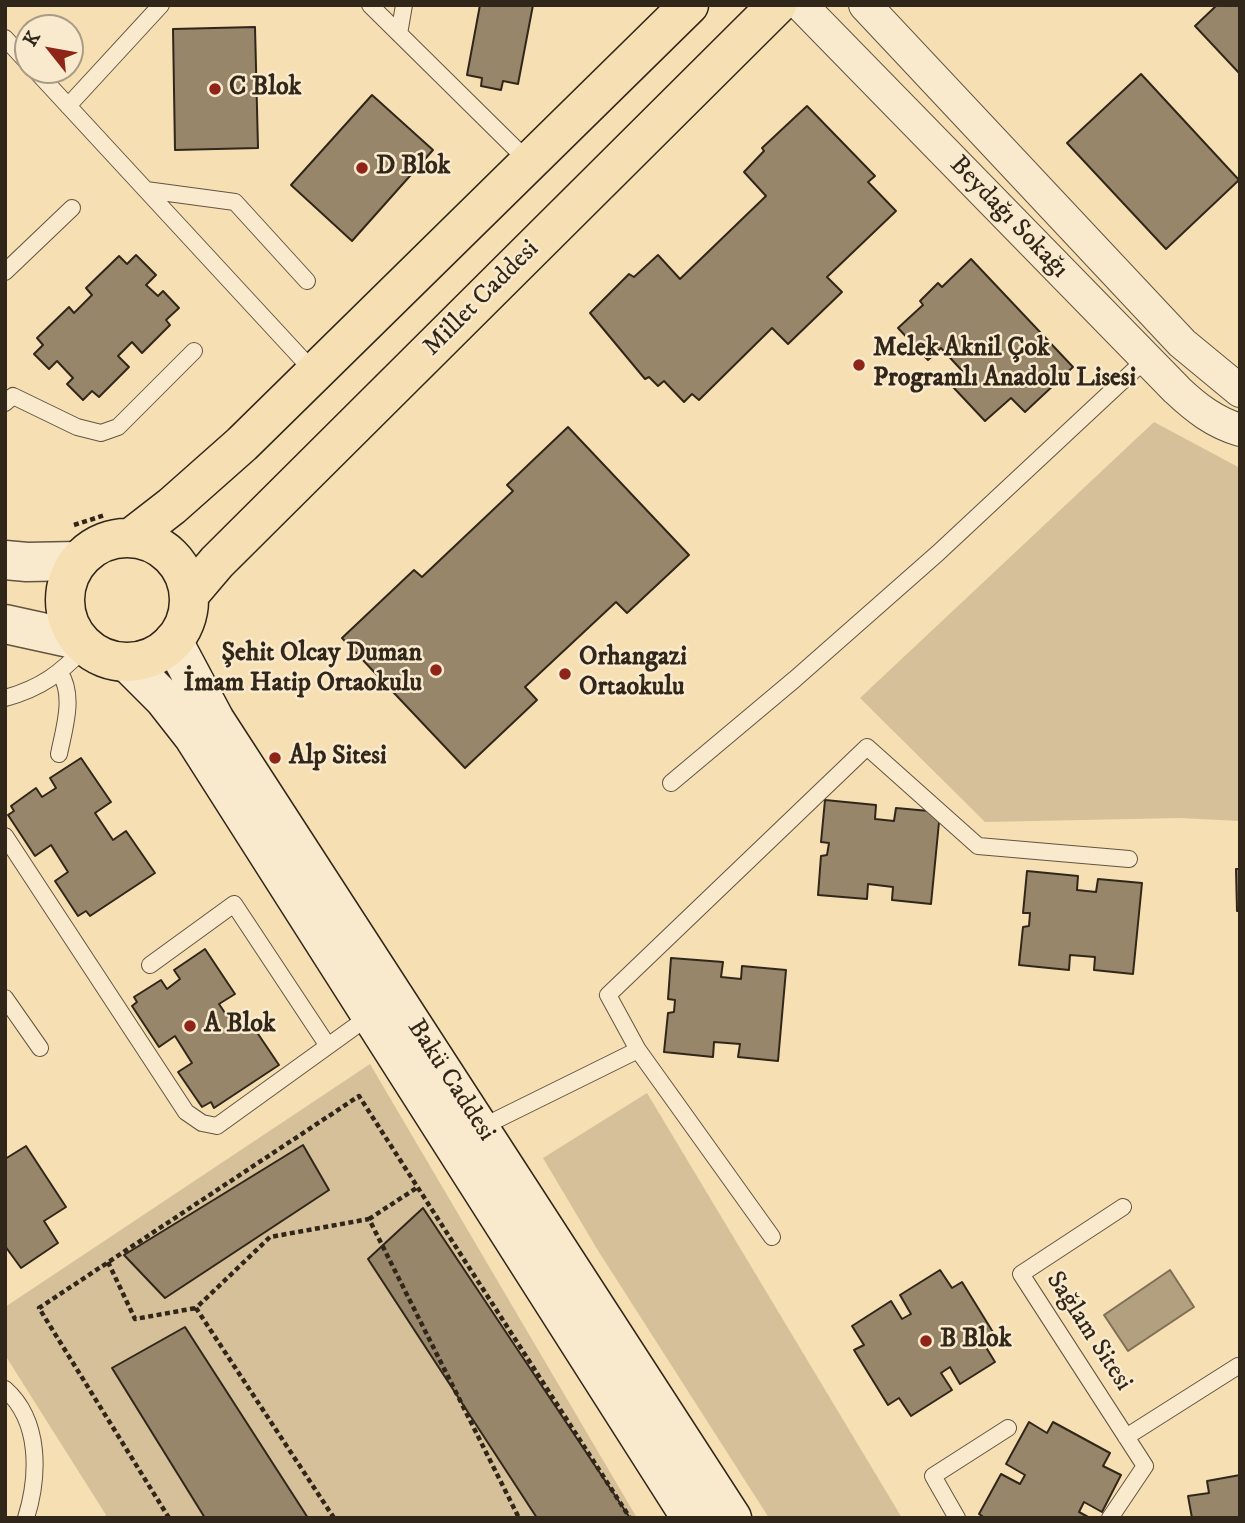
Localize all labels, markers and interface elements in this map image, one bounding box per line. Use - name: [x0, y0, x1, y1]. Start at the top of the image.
- north arrow: [14, 14, 84, 84]
- text: K: [19, 27, 46, 51]
- place label: C Blok: [229, 73, 301, 105]
- marker: C Blok: [207, 81, 223, 97]
- street label: Beydağı Sokağı: [942, 150, 1074, 286]
- place label: D Blok: [376, 152, 450, 184]
- marker: D Blok: [354, 160, 370, 176]
- street label: Millet Caddesi: [418, 235, 546, 363]
- place label: Melek Aknil Çok Programlı Anadolu Lisesi: [873, 334, 1136, 396]
- marker: Melek Aknil Çok Programlı Anadolu Lisesi: [851, 357, 867, 373]
- place label: Şehit Olcay Duman İmam Hatip Ortaokulu: [183, 639, 422, 700]
- place label: Orhangazi Ortaokulu: [579, 643, 687, 704]
- marker: Şehit Olcay Duman İmam Hatip Ortaokulu: [428, 662, 444, 678]
- marker: Orhangazi Ortaokulu: [557, 666, 573, 682]
- place label: Alp Sitesi: [289, 742, 387, 774]
- marker: Alp Sitesi: [267, 750, 283, 766]
- place label: A Blok: [204, 1010, 276, 1042]
- street label: Bakü Caddesi: [399, 1014, 501, 1148]
- marker: A Blok: [182, 1018, 198, 1034]
- street label: Sağlam Sitesi: [1038, 1266, 1138, 1398]
- place label: B Blok: [940, 1325, 1012, 1357]
- marker: B Blok: [918, 1333, 934, 1349]

